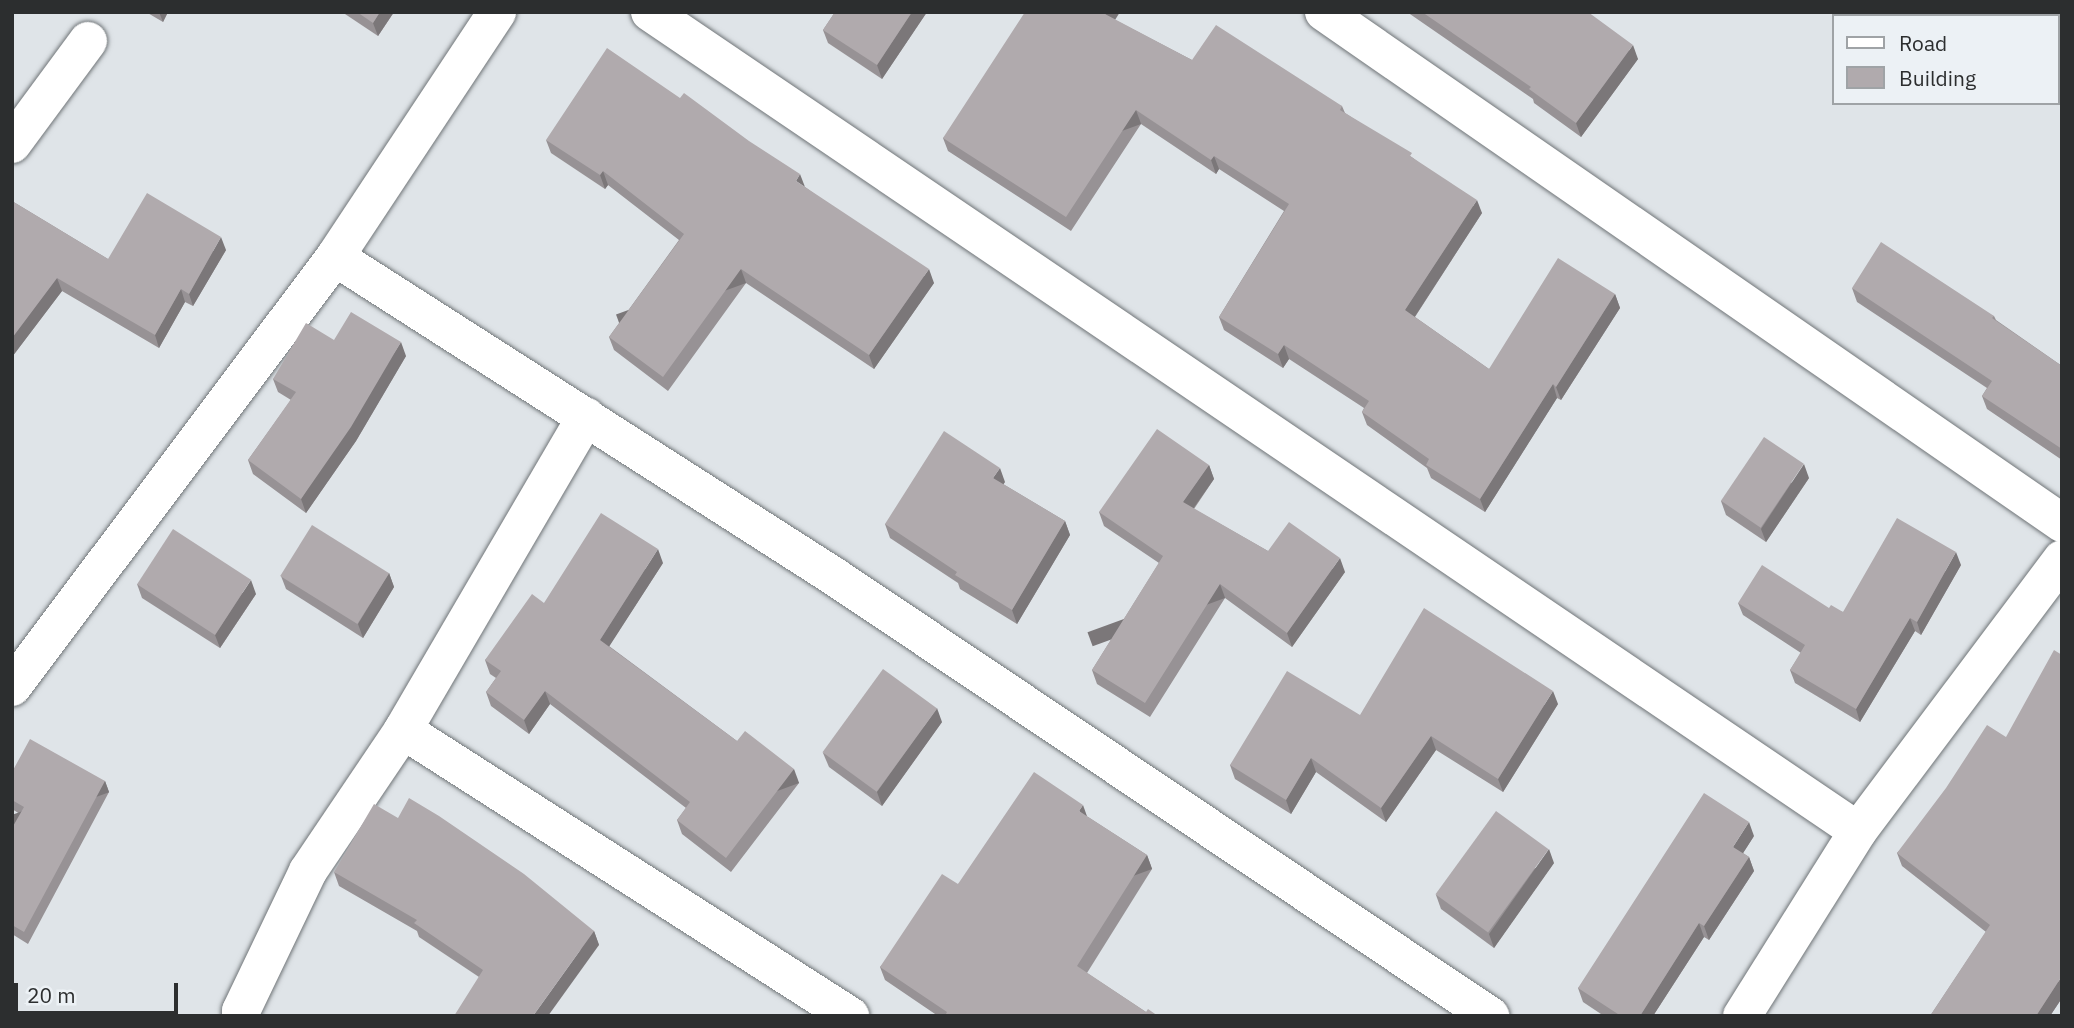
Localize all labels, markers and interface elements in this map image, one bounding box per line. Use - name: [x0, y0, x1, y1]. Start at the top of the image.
- legend: [1832, 14, 2060, 105]
- text: Road: [1899, 29, 1947, 57]
- text: Building: [1899, 64, 1976, 92]
- scale bar: [18, 968, 182, 1012]
- text: 20 m: [27, 981, 76, 1009]

